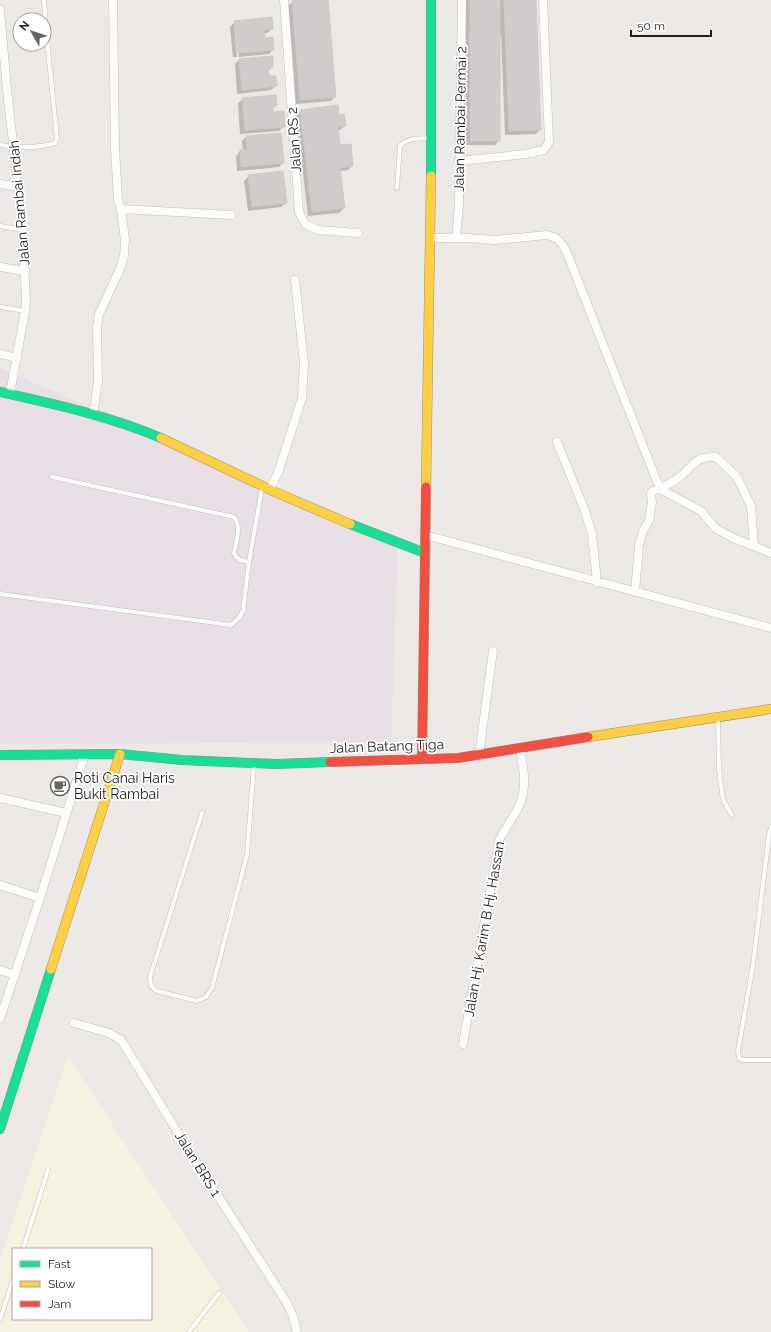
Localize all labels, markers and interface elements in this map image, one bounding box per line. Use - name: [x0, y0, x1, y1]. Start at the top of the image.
- north arrow: [12, 12, 52, 52]
- scale bar: [631, 12, 711, 38]
- text: N: [17, 19, 32, 33]
- text: 50 m: [637, 19, 665, 33]
- street label: Jalan Rambai Permai 2: [451, 46, 469, 192]
- street label: Jalan RS 2: [284, 107, 304, 173]
- street label: Jalan Rambai Indah: [6, 140, 32, 266]
- street label: Jalan Batang Tiga: [330, 736, 444, 756]
- place label: Roti Canai Haris Bukit Rambai: [74, 770, 175, 802]
- cafe icon: Roti Canai Haris Bukit Rambai: [49, 775, 71, 797]
- street label: Jalan Hj. Karim B Hj. Hassan: [461, 840, 507, 1018]
- street label: Jalan BRS 1: [172, 1128, 224, 1200]
- legend: [12, 1248, 152, 1320]
- text: Fast: [48, 1257, 71, 1271]
- text: Slow: [48, 1277, 75, 1291]
- text: Jam: [48, 1297, 71, 1311]

